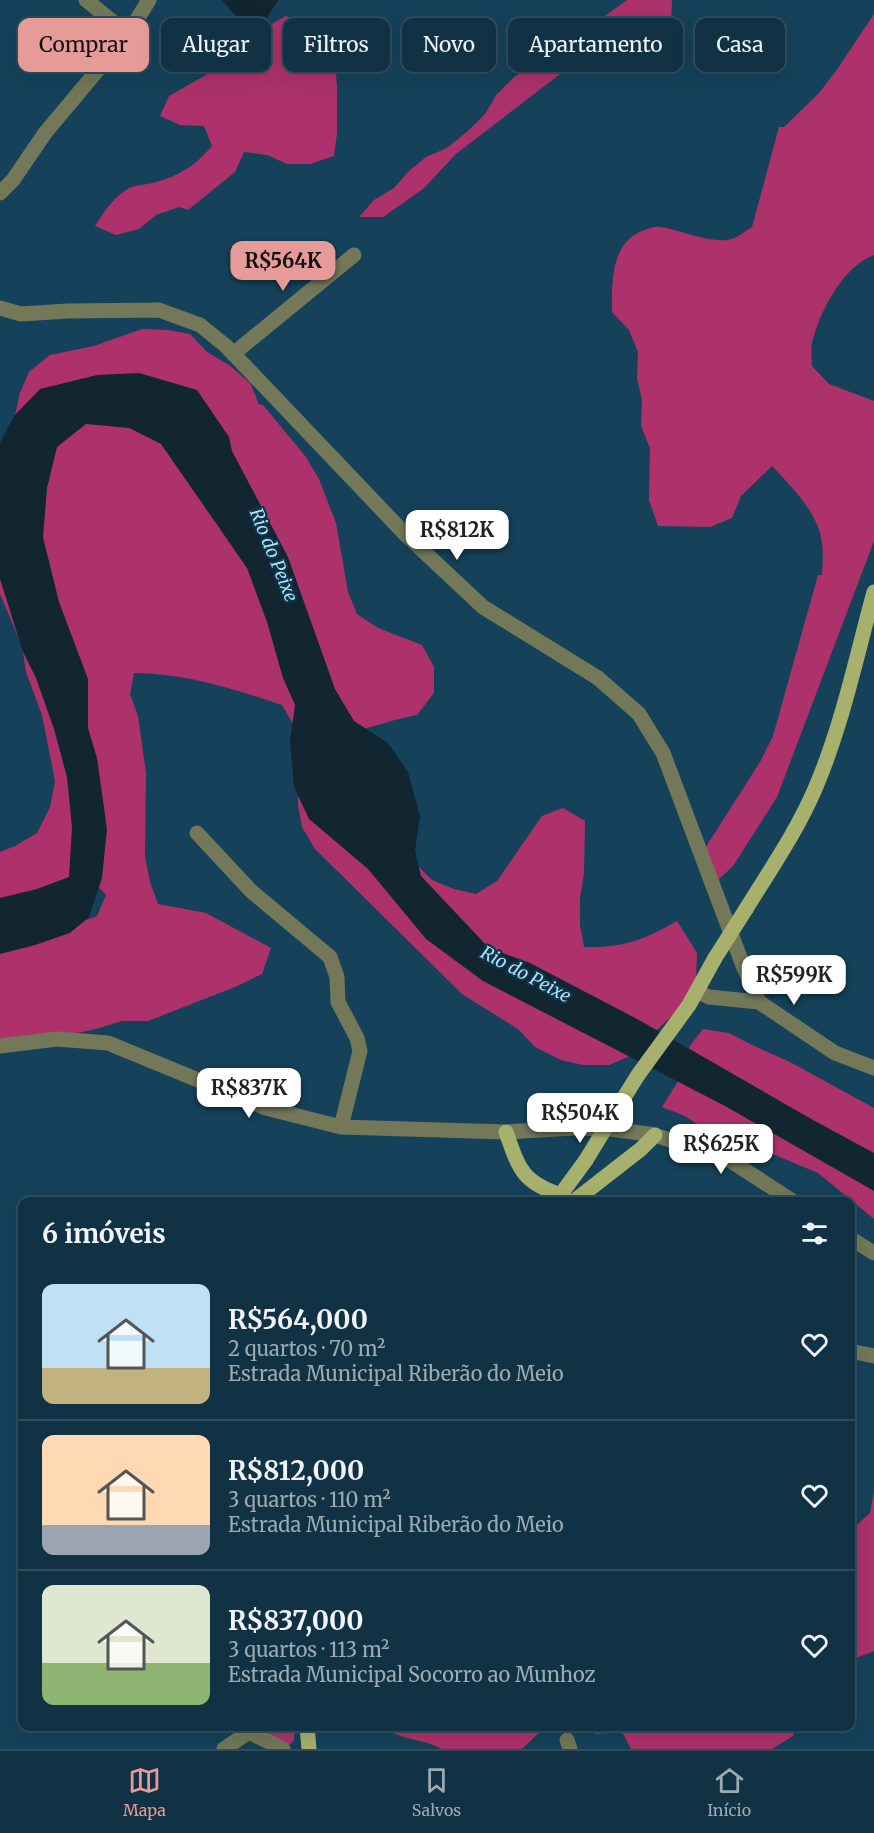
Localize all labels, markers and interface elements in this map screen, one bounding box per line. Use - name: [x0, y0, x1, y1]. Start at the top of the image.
- chip: Comprar: [18, 18, 149, 72]
- chip: Alugar: [161, 18, 271, 72]
- chip: Filtros: [283, 18, 390, 72]
- chip: Novo: [402, 18, 496, 72]
- chip: Apartamento: [508, 18, 683, 72]
- chip: Casa: [695, 18, 785, 72]
- pin: R$564K: [234, 241, 332, 292]
- text: R$564K: [244, 248, 322, 273]
- water label: Rio do Peixe: [245, 505, 303, 605]
- pin: R$812K: [408, 510, 506, 561]
- text: R$812K: [420, 517, 494, 542]
- water label: Rio do Peixe: [477, 941, 575, 1007]
- pin: R$599K: [745, 955, 843, 1006]
- text: R$599K: [756, 962, 832, 987]
- pin: R$837K: [200, 1068, 298, 1119]
- text: R$837K: [211, 1075, 287, 1100]
- pin: R$504K: [531, 1093, 629, 1144]
- text: R$504K: [541, 1100, 619, 1125]
- pin: R$625K: [672, 1124, 770, 1175]
- text: R$625K: [683, 1131, 759, 1156]
- text: 6 imóveis: [42, 1217, 166, 1250]
- icon: filters: [798, 1217, 831, 1250]
- text: R$564,000: [228, 1303, 368, 1336]
- icon: home: [90, 1308, 162, 1380]
- icon: heart: [798, 1328, 831, 1361]
- text: 2 quartos · 70 m²: [228, 1336, 385, 1361]
- text: Estrada Municipal Riberão do Meio: [228, 1361, 564, 1386]
- text: R$812,000: [228, 1454, 364, 1487]
- icon: home: [90, 1459, 162, 1531]
- icon: heart: [798, 1479, 831, 1512]
- text: 3 quartos · 110 m²: [228, 1487, 391, 1512]
- text: Estrada Municipal Riberão do Meio: [228, 1512, 564, 1537]
- text: R$837,000: [228, 1604, 364, 1637]
- icon: home: [90, 1609, 162, 1681]
- icon: heart: [798, 1629, 831, 1662]
- text: 3 quartos · 113 m²: [228, 1637, 389, 1662]
- text: Estrada Municipal Socorro ao Munhoz: [228, 1662, 595, 1687]
- tab: Mapa: [123, 1764, 166, 1820]
- tab: Salvos: [412, 1764, 461, 1820]
- tab: Início: [707, 1764, 751, 1820]

